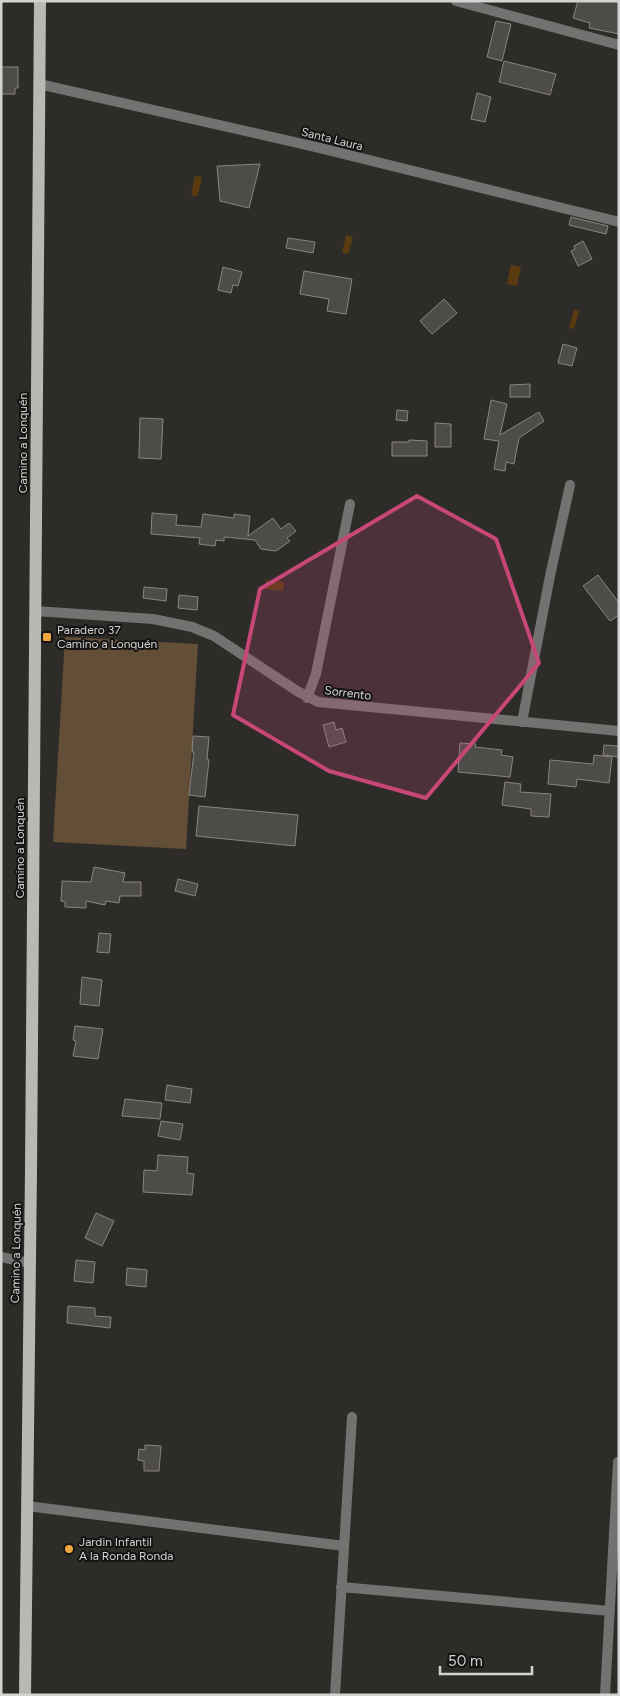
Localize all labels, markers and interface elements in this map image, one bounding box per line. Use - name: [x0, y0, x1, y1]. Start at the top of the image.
- street label: Santa Laura: [300, 125, 364, 153]
- street label: Camino a Lonquén: [16, 393, 30, 493]
- place label: Paradero 37 Camino a Lonquén: [57, 623, 158, 651]
- marker: Paradero 37 Camino a Lonquén: [41, 631, 53, 643]
- street label: Sorrento: [324, 683, 372, 703]
- street label: Camino a Lonquén: [13, 798, 27, 898]
- street label: Camino a Lonquén: [8, 1202, 24, 1303]
- place label: Jardin Infantil A la Ronda Ronda: [79, 1535, 173, 1563]
- marker: Jardin Infantil A la Ronda Ronda: [63, 1543, 75, 1555]
- scale bar: [440, 1644, 532, 1676]
- text: 50 m: [448, 1652, 483, 1670]

